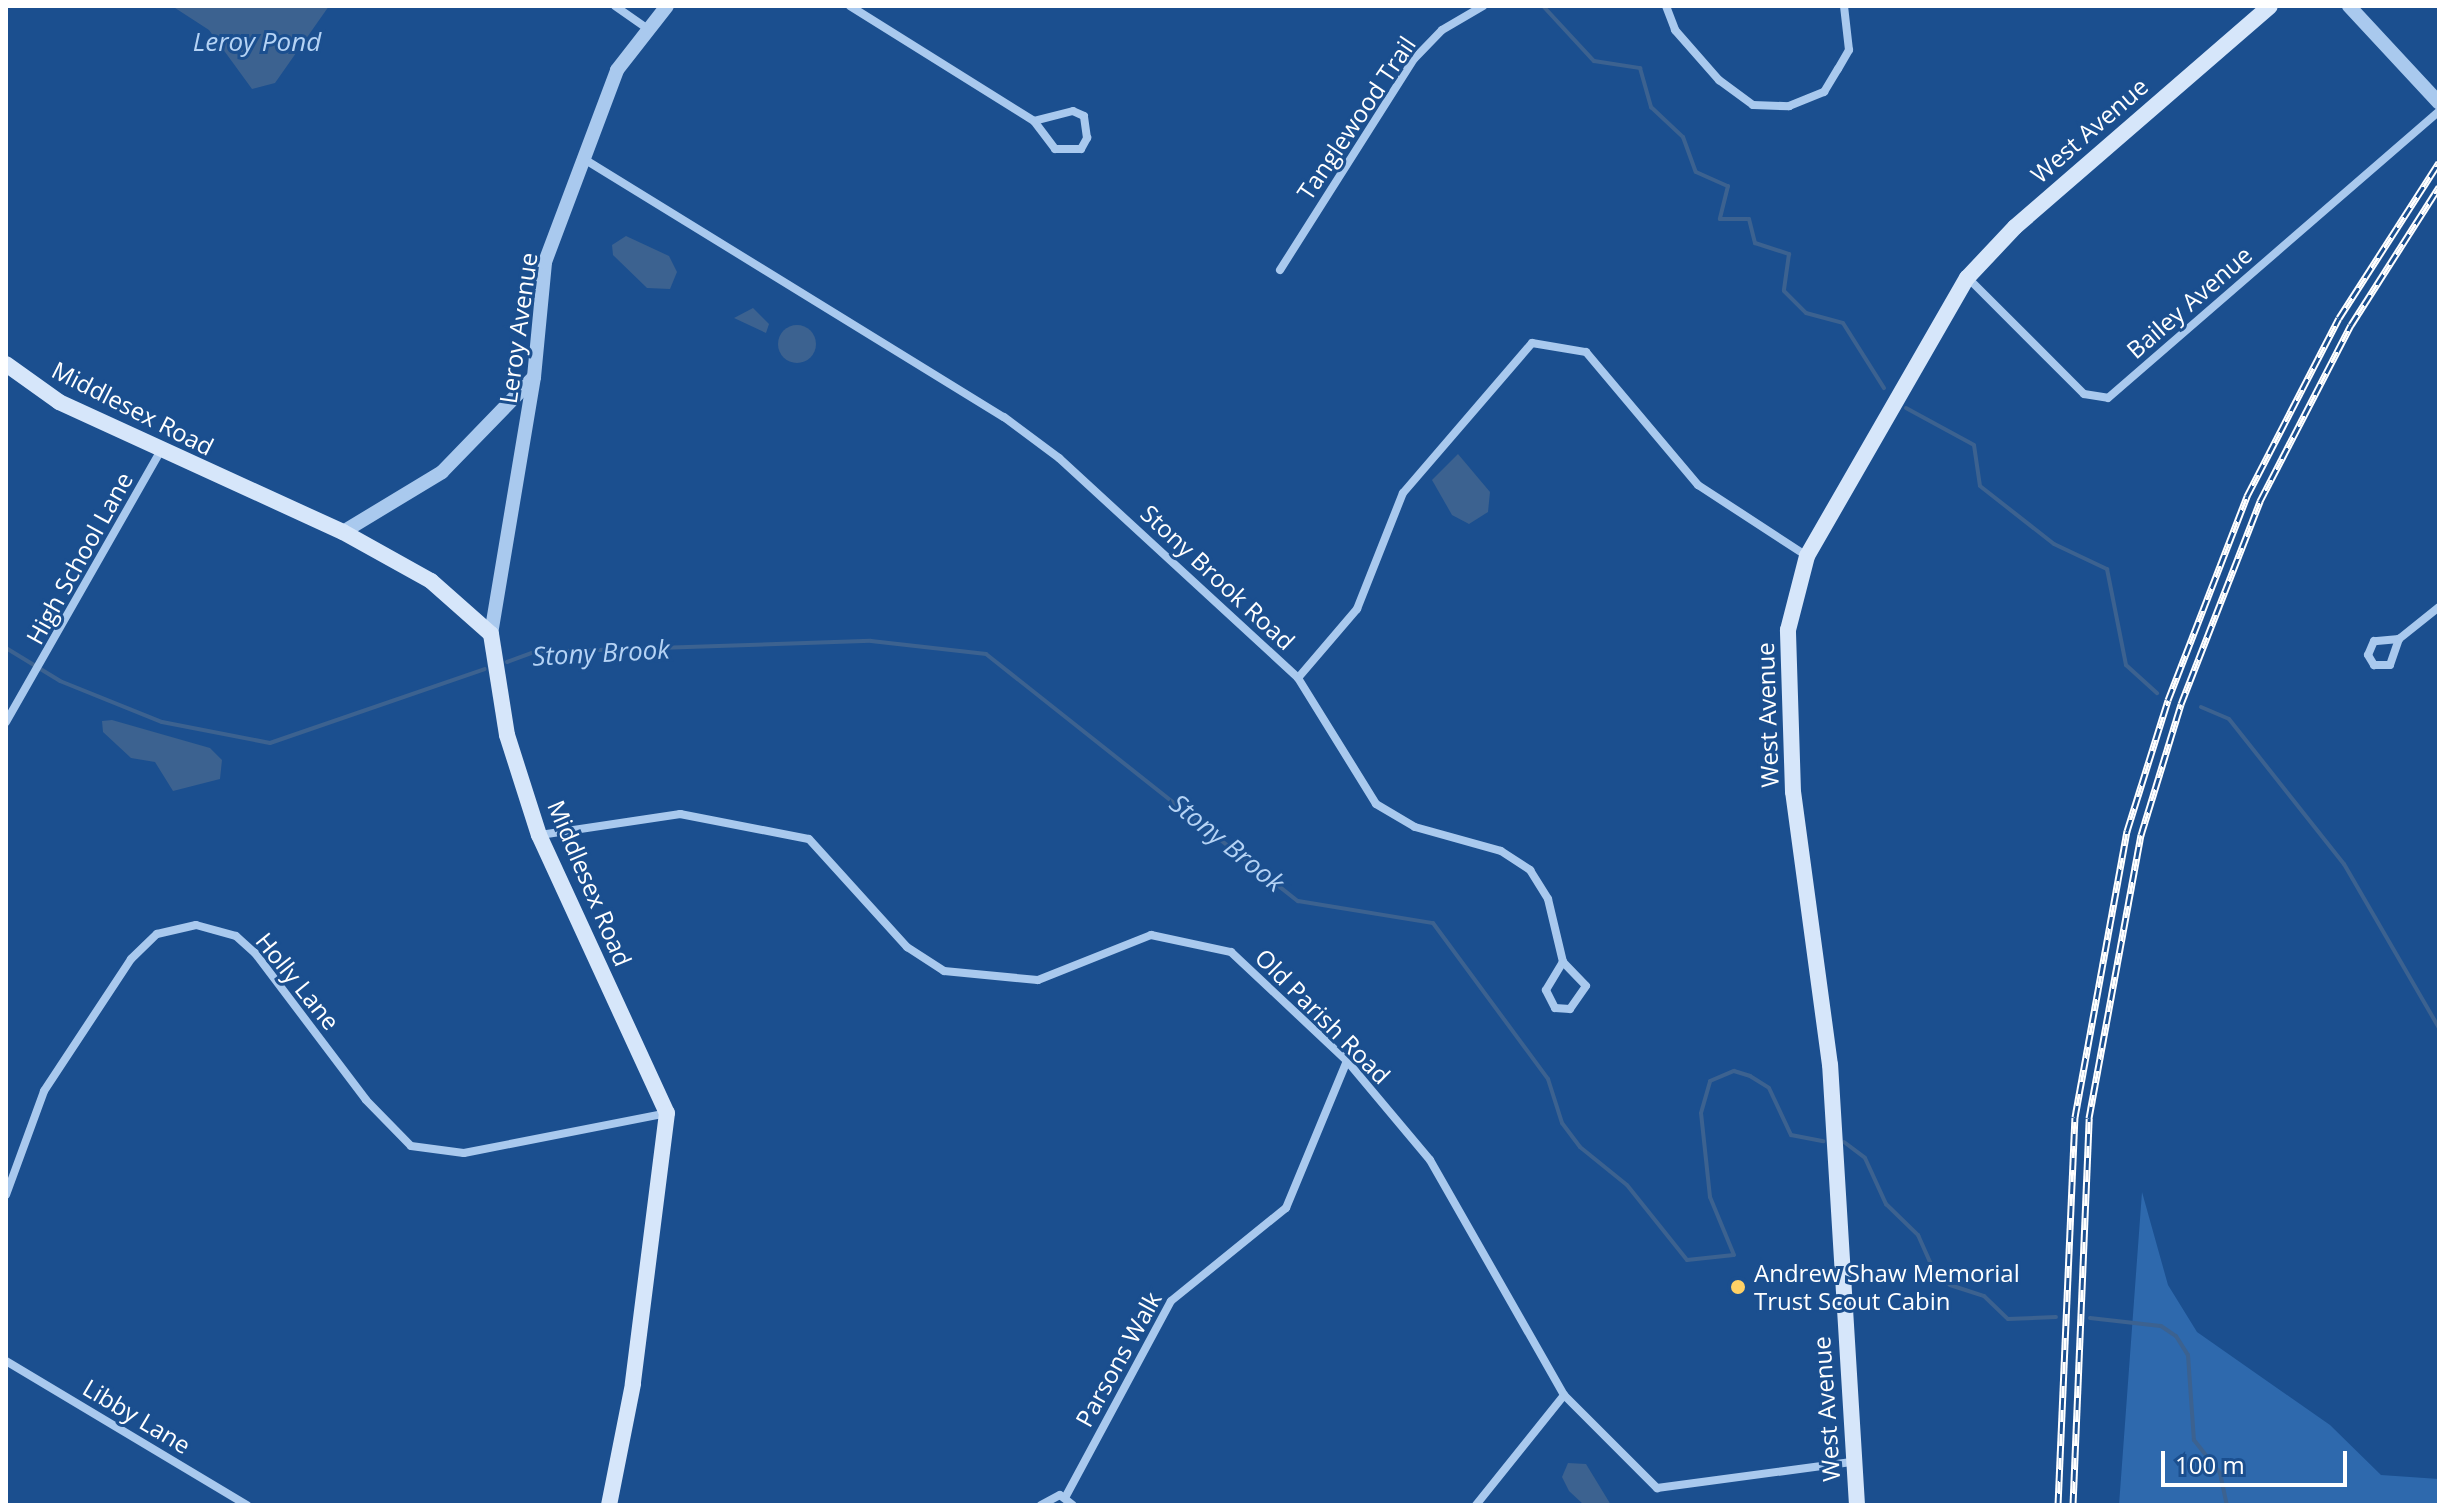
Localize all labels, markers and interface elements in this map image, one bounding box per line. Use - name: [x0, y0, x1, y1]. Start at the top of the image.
- water label: Leroy Pond: [193, 26, 321, 58]
- street label: Tanglewood Trail: [1291, 31, 1421, 205]
- street label: West Avenue: [2025, 71, 2153, 189]
- street label: Bailey Avenue: [2121, 240, 2257, 364]
- street label: Leroy Avenue: [493, 251, 543, 405]
- street label: Middlesex Road: [47, 355, 219, 461]
- street label: High School Lane: [20, 467, 138, 649]
- street label: Stony Brook Road: [1135, 498, 1301, 656]
- water label: Stony Brook: [531, 634, 671, 672]
- street label: West Avenue: [1750, 642, 1784, 788]
- water label: Stony Brook: [1164, 787, 1290, 899]
- street label: Middlesex Road: [542, 796, 638, 970]
- street label: Holly Lane: [250, 927, 346, 1035]
- street label: Old Parish Road: [1250, 943, 1396, 1089]
- place label: Andrew Shaw Memorial Trust Scout Cabin: [1754, 1259, 2020, 1315]
- marker: Andrew Shaw Memorial Trust Scout Cabin: [1729, 1278, 1747, 1296]
- street label: Parsons Walk: [1069, 1286, 1167, 1432]
- street label: West Avenue: [1807, 1335, 1845, 1483]
- street label: Libby Lane: [78, 1373, 196, 1459]
- scale bar: [2165, 1435, 2351, 1485]
- text: 100 m: [2175, 1448, 2245, 1481]

